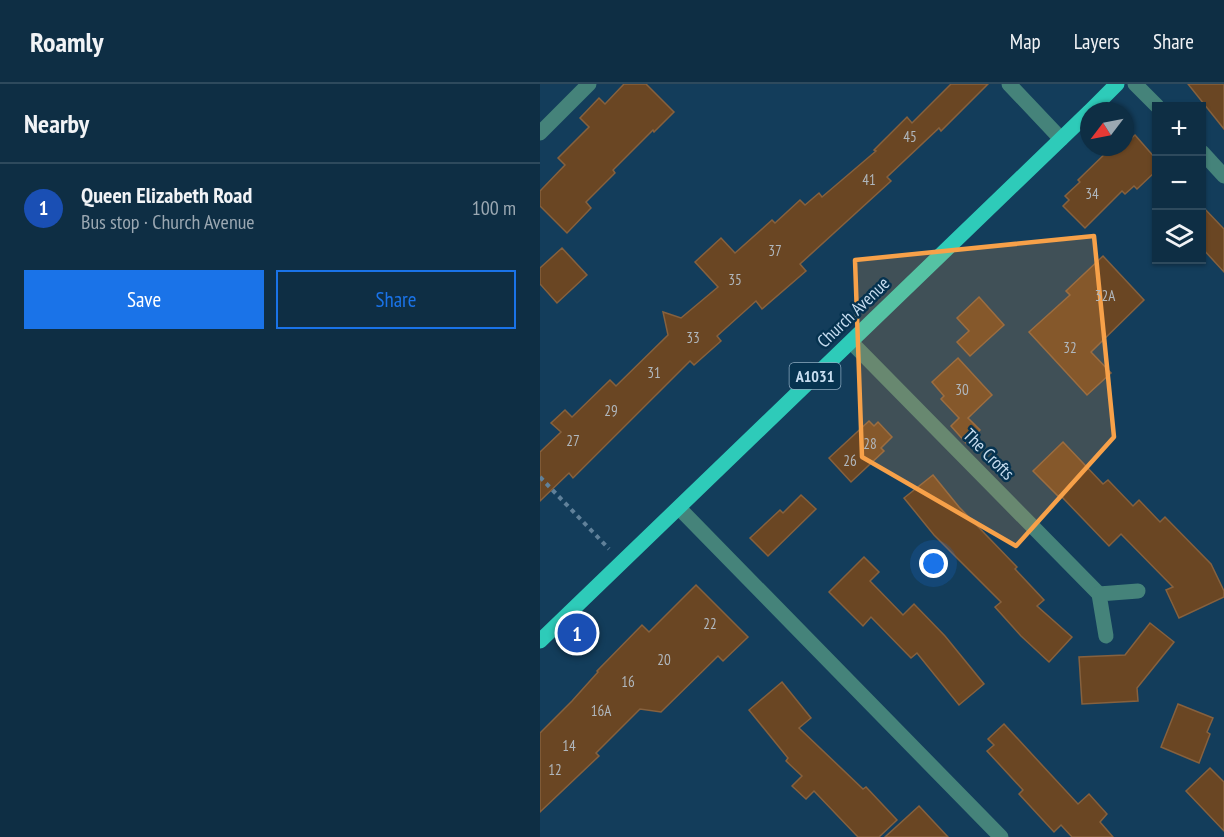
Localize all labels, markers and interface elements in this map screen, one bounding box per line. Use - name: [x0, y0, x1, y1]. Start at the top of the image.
- text: Roamly: [30, 23, 104, 60]
- text: Map: [1010, 28, 1041, 55]
- text: Layers: [1074, 28, 1120, 55]
- text: Share: [1153, 28, 1194, 55]
- north arrow: [1080, 102, 1134, 156]
- map controls: [1152, 102, 1206, 264]
- button: +: [1152, 102, 1206, 156]
- text: Nearby: [24, 107, 89, 140]
- house number: 45: [903, 127, 917, 146]
- button: −: [1152, 156, 1206, 210]
- house number: 41: [862, 170, 876, 189]
- text: Queen Elizabeth Road: [81, 181, 252, 209]
- house number: 34: [1085, 184, 1099, 203]
- text: 1: [39, 195, 48, 221]
- text: 100 m: [472, 195, 516, 221]
- text: Bus stop · Church Avenue: [81, 209, 255, 235]
- button: layers: [1152, 210, 1206, 264]
- house number: 37: [768, 241, 782, 260]
- button: Save: [24, 270, 264, 329]
- button: Share: [276, 270, 516, 329]
- house number: 35: [728, 270, 742, 289]
- street label: Church Avenue: [812, 272, 894, 352]
- house number: 32A: [1095, 286, 1116, 305]
- house number: 33: [686, 328, 700, 347]
- house number: 32: [1063, 338, 1077, 357]
- house number: 31: [647, 363, 661, 382]
- road number: A1031: [790, 363, 840, 389]
- house number: 30: [955, 380, 969, 399]
- house number: 29: [604, 401, 618, 420]
- street label: The Crofts: [959, 424, 1019, 484]
- house number: 27: [566, 431, 580, 450]
- house number: 28: [863, 434, 877, 453]
- house number: 26: [843, 451, 857, 470]
- your location: [919, 549, 948, 578]
- pin: 1: [558, 610, 597, 656]
- house number: 22: [703, 614, 717, 633]
- house number: 20: [657, 650, 671, 669]
- house number: 16: [621, 672, 635, 691]
- house number: 16A: [591, 701, 612, 720]
- house number: 14: [562, 736, 576, 755]
- house number: 12: [548, 760, 562, 779]

